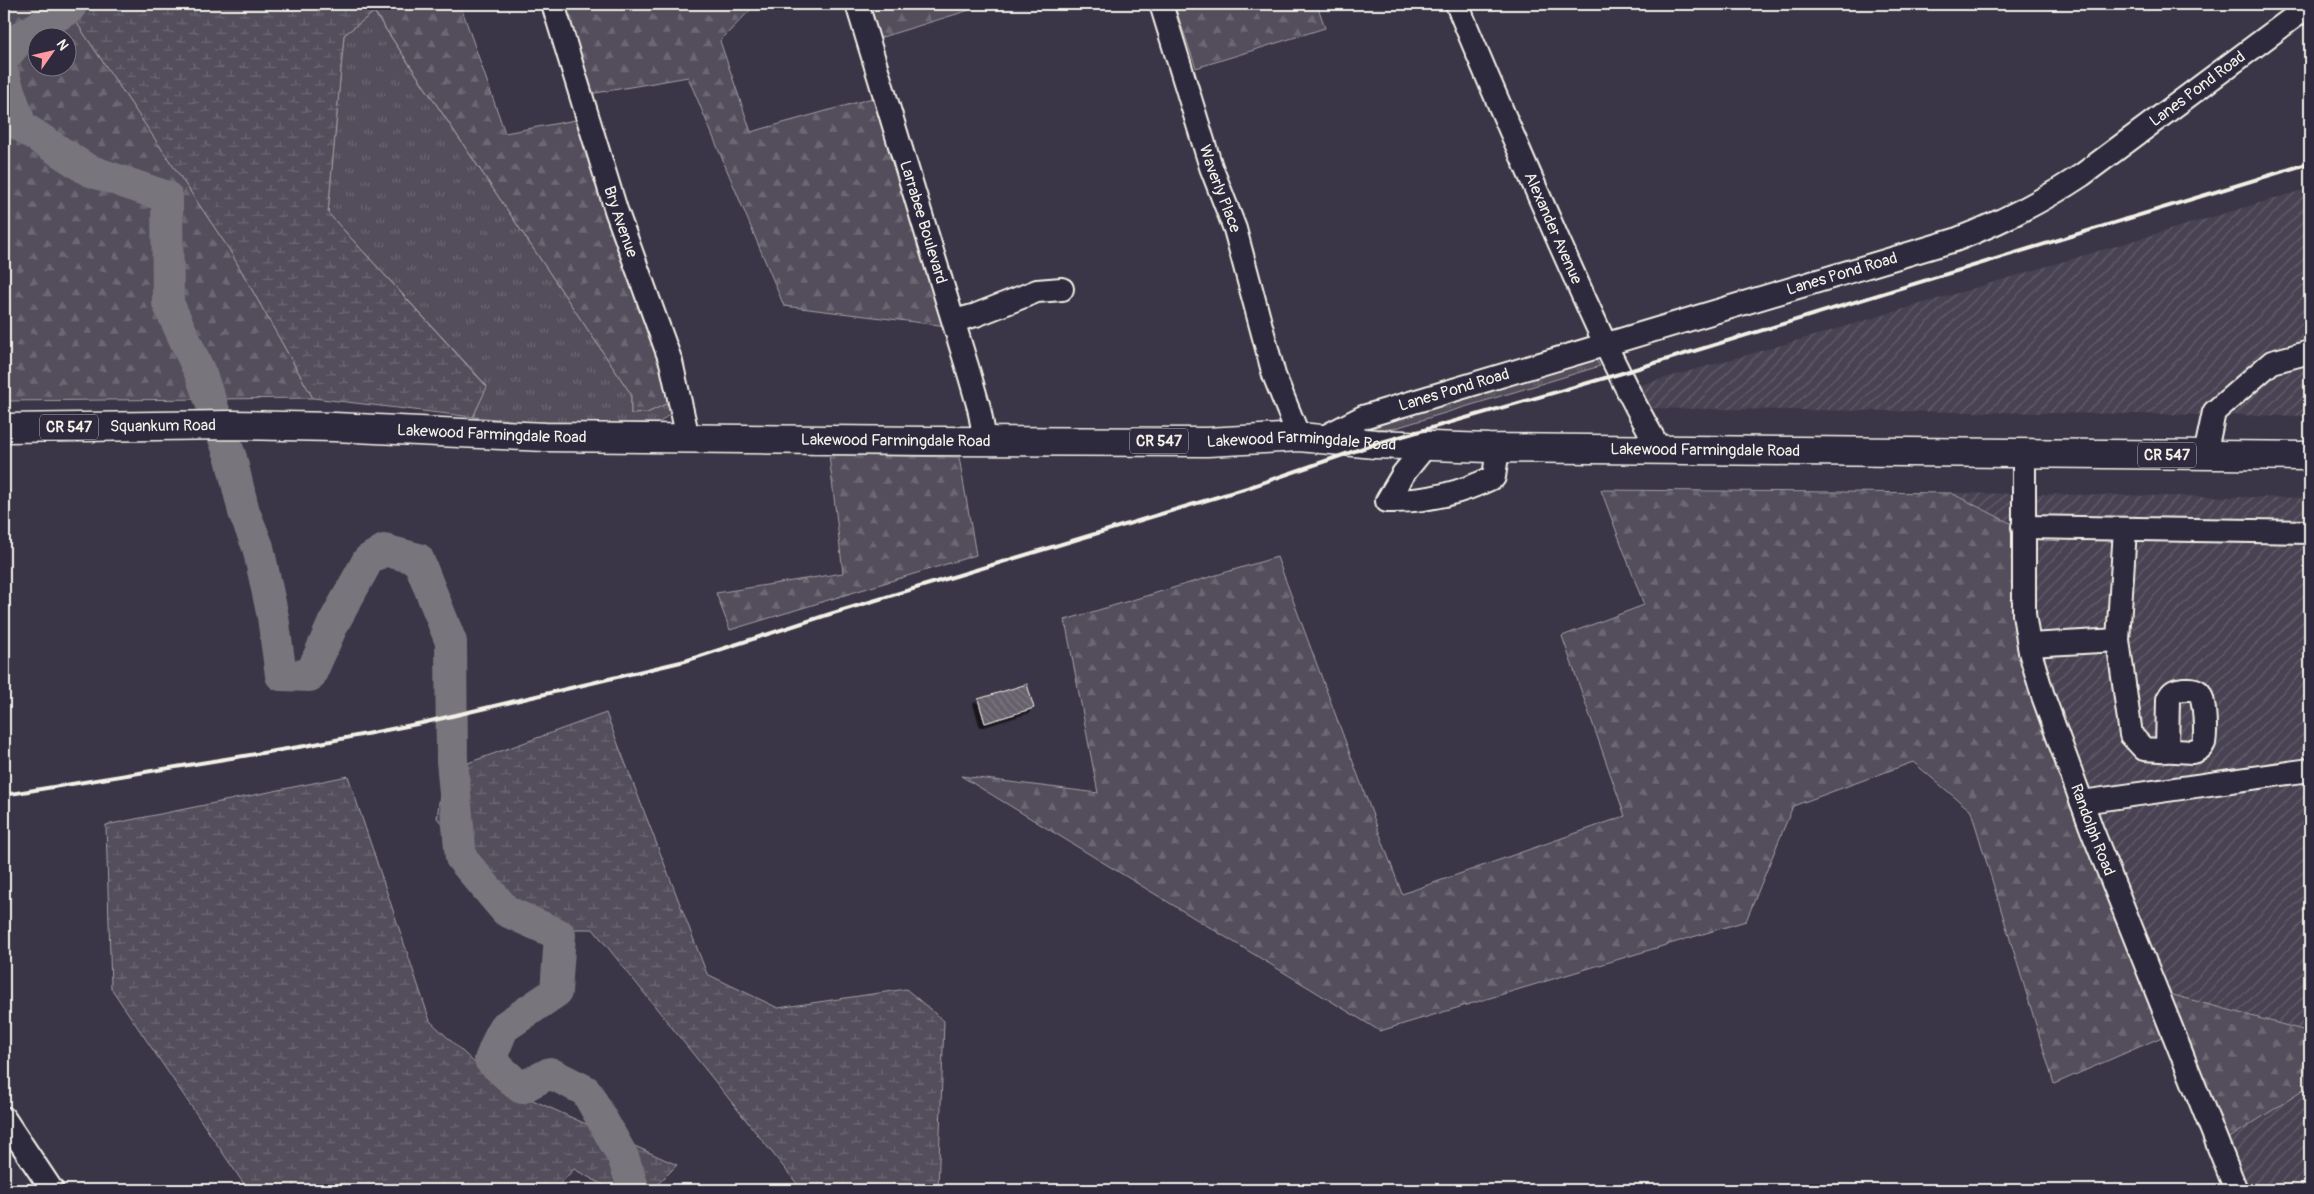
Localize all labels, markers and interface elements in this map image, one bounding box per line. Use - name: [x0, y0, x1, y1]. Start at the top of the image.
- north arrow: [28, 28, 78, 78]
- text: N: [53, 36, 72, 54]
- street label: Lanes Pond Road: [2146, 47, 2249, 131]
- street label: Waverly Place: [1195, 142, 1245, 236]
- street label: Larrabee Boulevard: [895, 158, 951, 286]
- street label: Alexander Avenue: [1520, 169, 1587, 287]
- street label: Bry Avenue: [599, 184, 642, 260]
- street label: Lanes Pond Road: [1784, 248, 1900, 300]
- street label: Lanes Pond Road: [1396, 364, 1512, 416]
- road number: CR 547: [40, 414, 98, 440]
- street label: Squankum Road: [110, 415, 216, 437]
- street label: Lakewood Farmingdale Road: [396, 420, 587, 447]
- street label: Lakewood Farmingdale Road: [1206, 427, 1397, 455]
- road number: CR 547: [1130, 428, 1188, 454]
- street label: Lakewood Farmingdale Road: [801, 430, 991, 451]
- street label: Lakewood Farmingdale Road: [1610, 439, 1800, 461]
- road number: CR 547: [2138, 442, 2196, 468]
- street label: Randolph Road: [2066, 781, 2119, 879]

